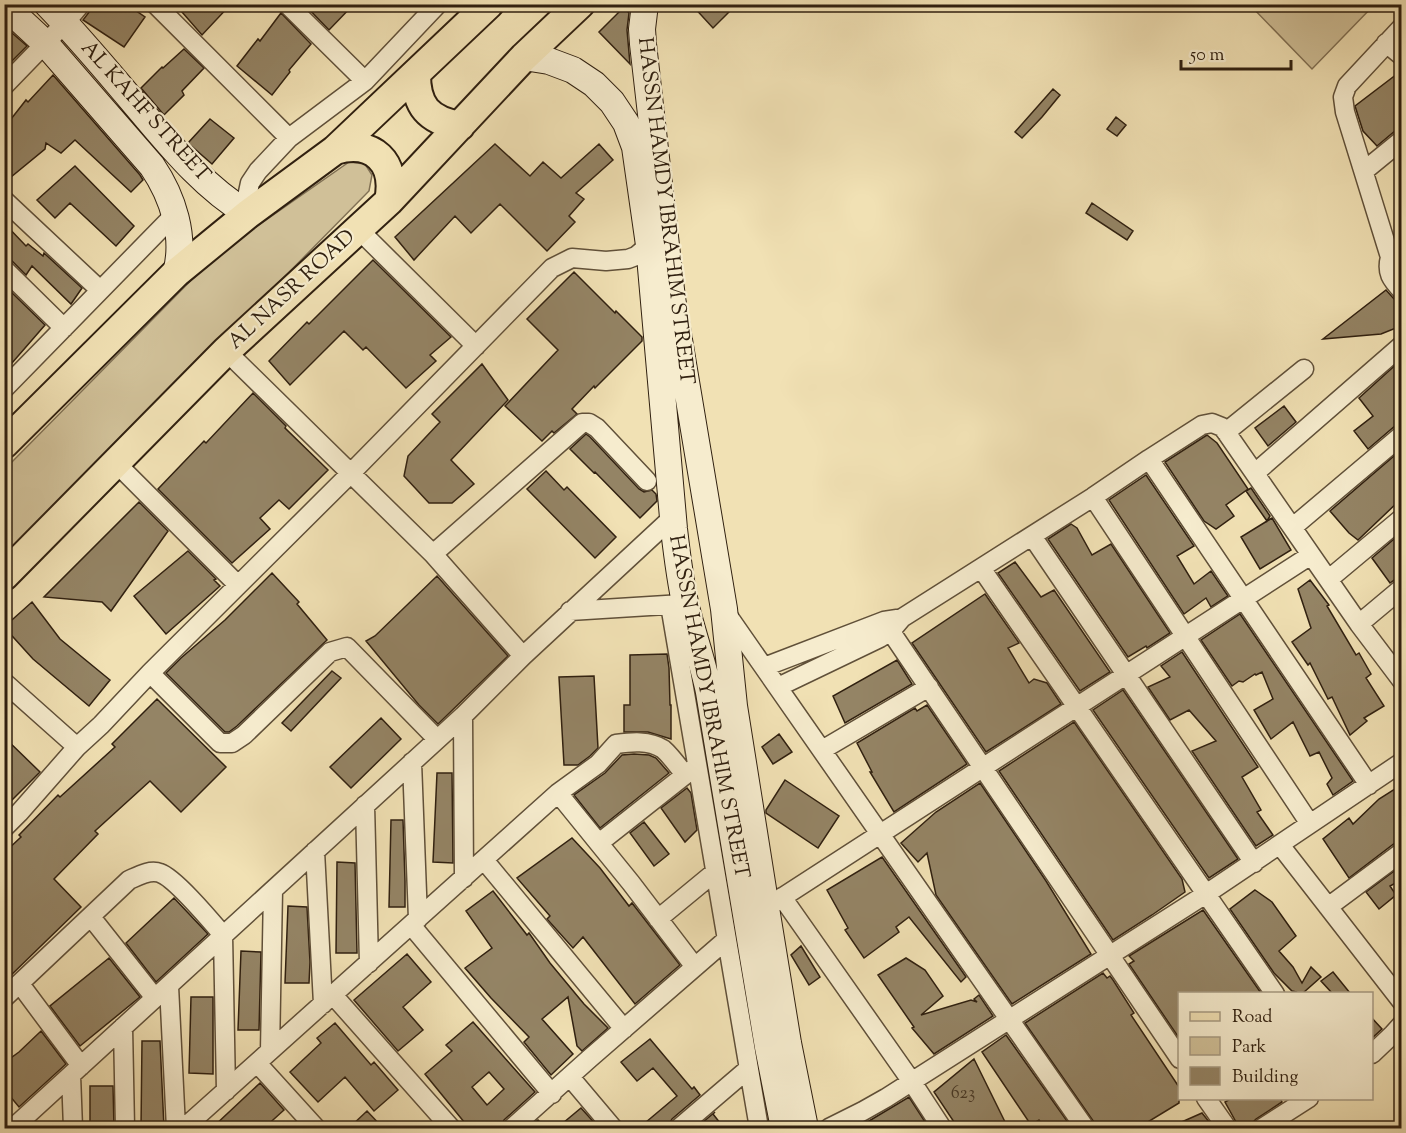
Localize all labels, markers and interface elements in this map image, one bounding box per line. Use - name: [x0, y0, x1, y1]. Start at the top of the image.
- scale bar: [1181, 33, 1290, 71]
- street label: AL KAHF STREET: [73, 34, 217, 190]
- street label: HASSN HAMDY IBRAHIM STREET: [629, 36, 701, 387]
- text: 50 m: [1189, 43, 1225, 69]
- street label: AL NASR ROAD: [222, 223, 362, 357]
- street label: HASSN HAMDY IBRAHIM STREET: [660, 532, 756, 882]
- legend: [1178, 992, 1373, 1100]
- text: Road: [1232, 1005, 1272, 1031]
- text: Park: [1232, 1035, 1267, 1061]
- text: Building: [1232, 1065, 1298, 1091]
- house number: 623: [951, 1081, 975, 1107]

